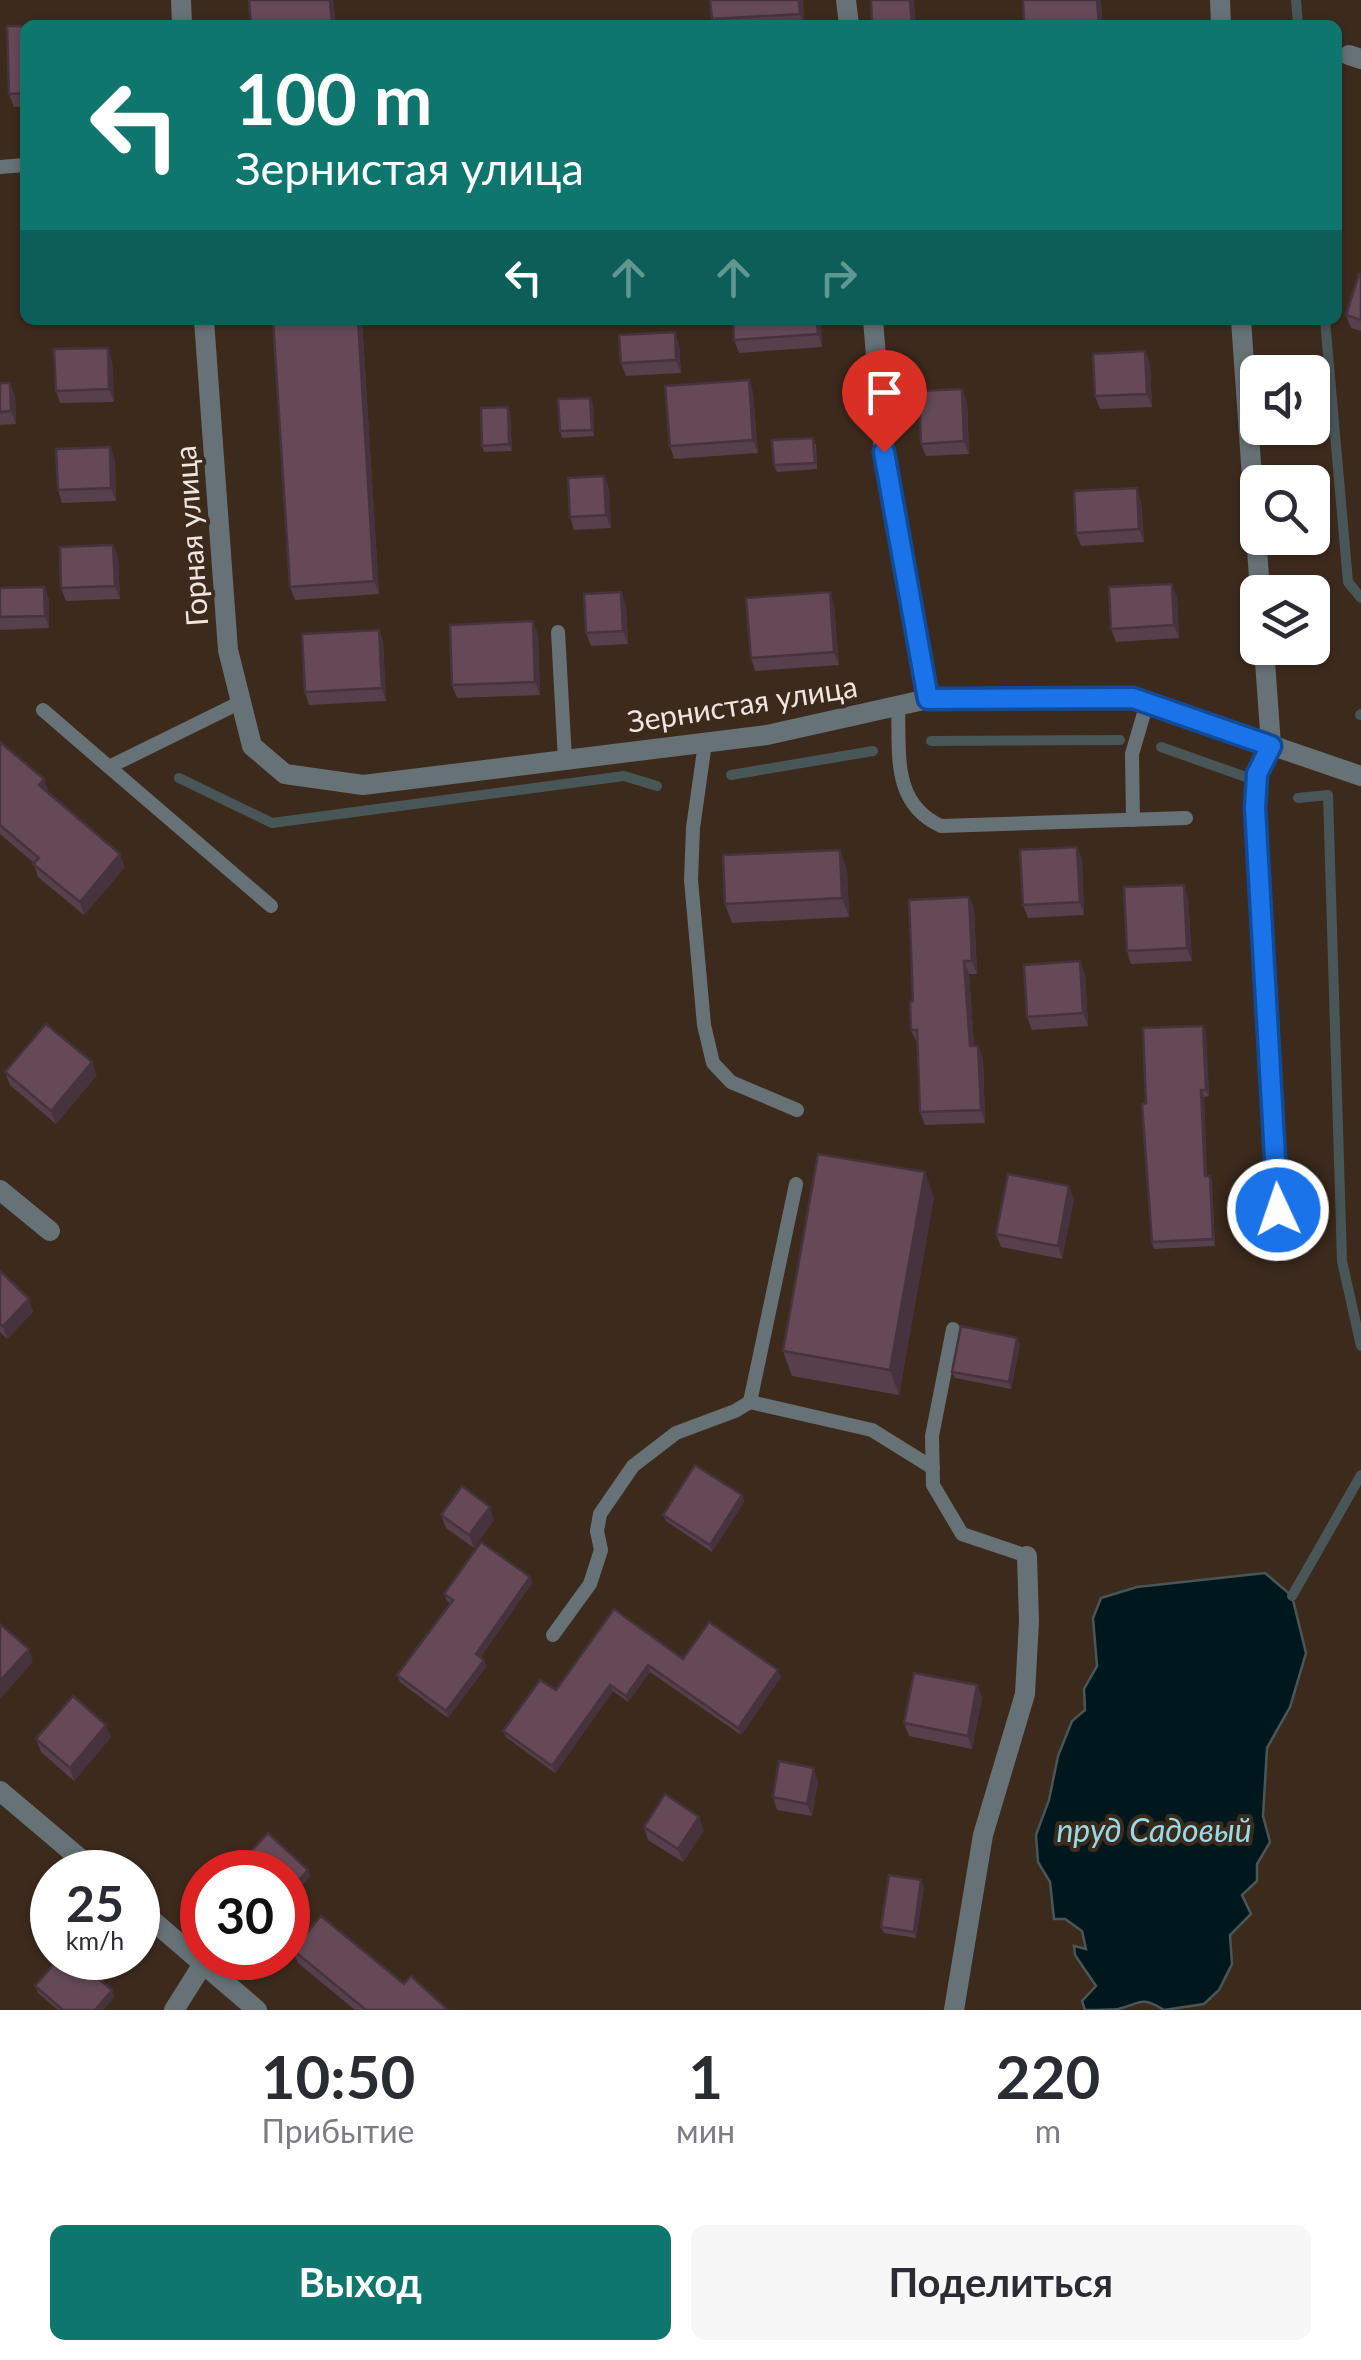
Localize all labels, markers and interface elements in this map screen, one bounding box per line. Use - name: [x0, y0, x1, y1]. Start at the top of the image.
- text: 100 m: [235, 56, 432, 140]
- icon: left: [70, 60, 200, 190]
- text: Зернистая улица: [235, 141, 584, 195]
- icon: left: [496, 250, 551, 305]
- icon: ahead: [601, 250, 656, 305]
- icon: ahead: [706, 250, 761, 305]
- icon: right: [811, 250, 866, 305]
- pin: [842, 350, 927, 453]
- map controls: [1240, 355, 1330, 665]
- button: sound: [1240, 355, 1330, 445]
- icon: arrive: [857, 365, 912, 420]
- street label: Горная улица: [166, 444, 214, 628]
- button: search: [1240, 465, 1330, 555]
- button: layers: [1240, 575, 1330, 665]
- street label: Зернистая улица: [624, 667, 860, 739]
- position arrow: [1226, 1158, 1330, 1262]
- water label: пруд Садовый: [1056, 1810, 1252, 1849]
- speed limit sign: 30: [180, 1850, 310, 1980]
- text: 25: [66, 1873, 124, 1933]
- text: km/h: [66, 1925, 124, 1955]
- text: 10:50: [261, 2040, 415, 2112]
- text: 1: [688, 2040, 723, 2112]
- text: 220: [996, 2040, 1100, 2112]
- text: Прибытие: [262, 2111, 415, 2150]
- text: мин: [676, 2111, 735, 2150]
- text: m: [1035, 2111, 1061, 2150]
- button: Выход: [50, 2225, 671, 2340]
- button: Поделиться: [691, 2225, 1311, 2340]

